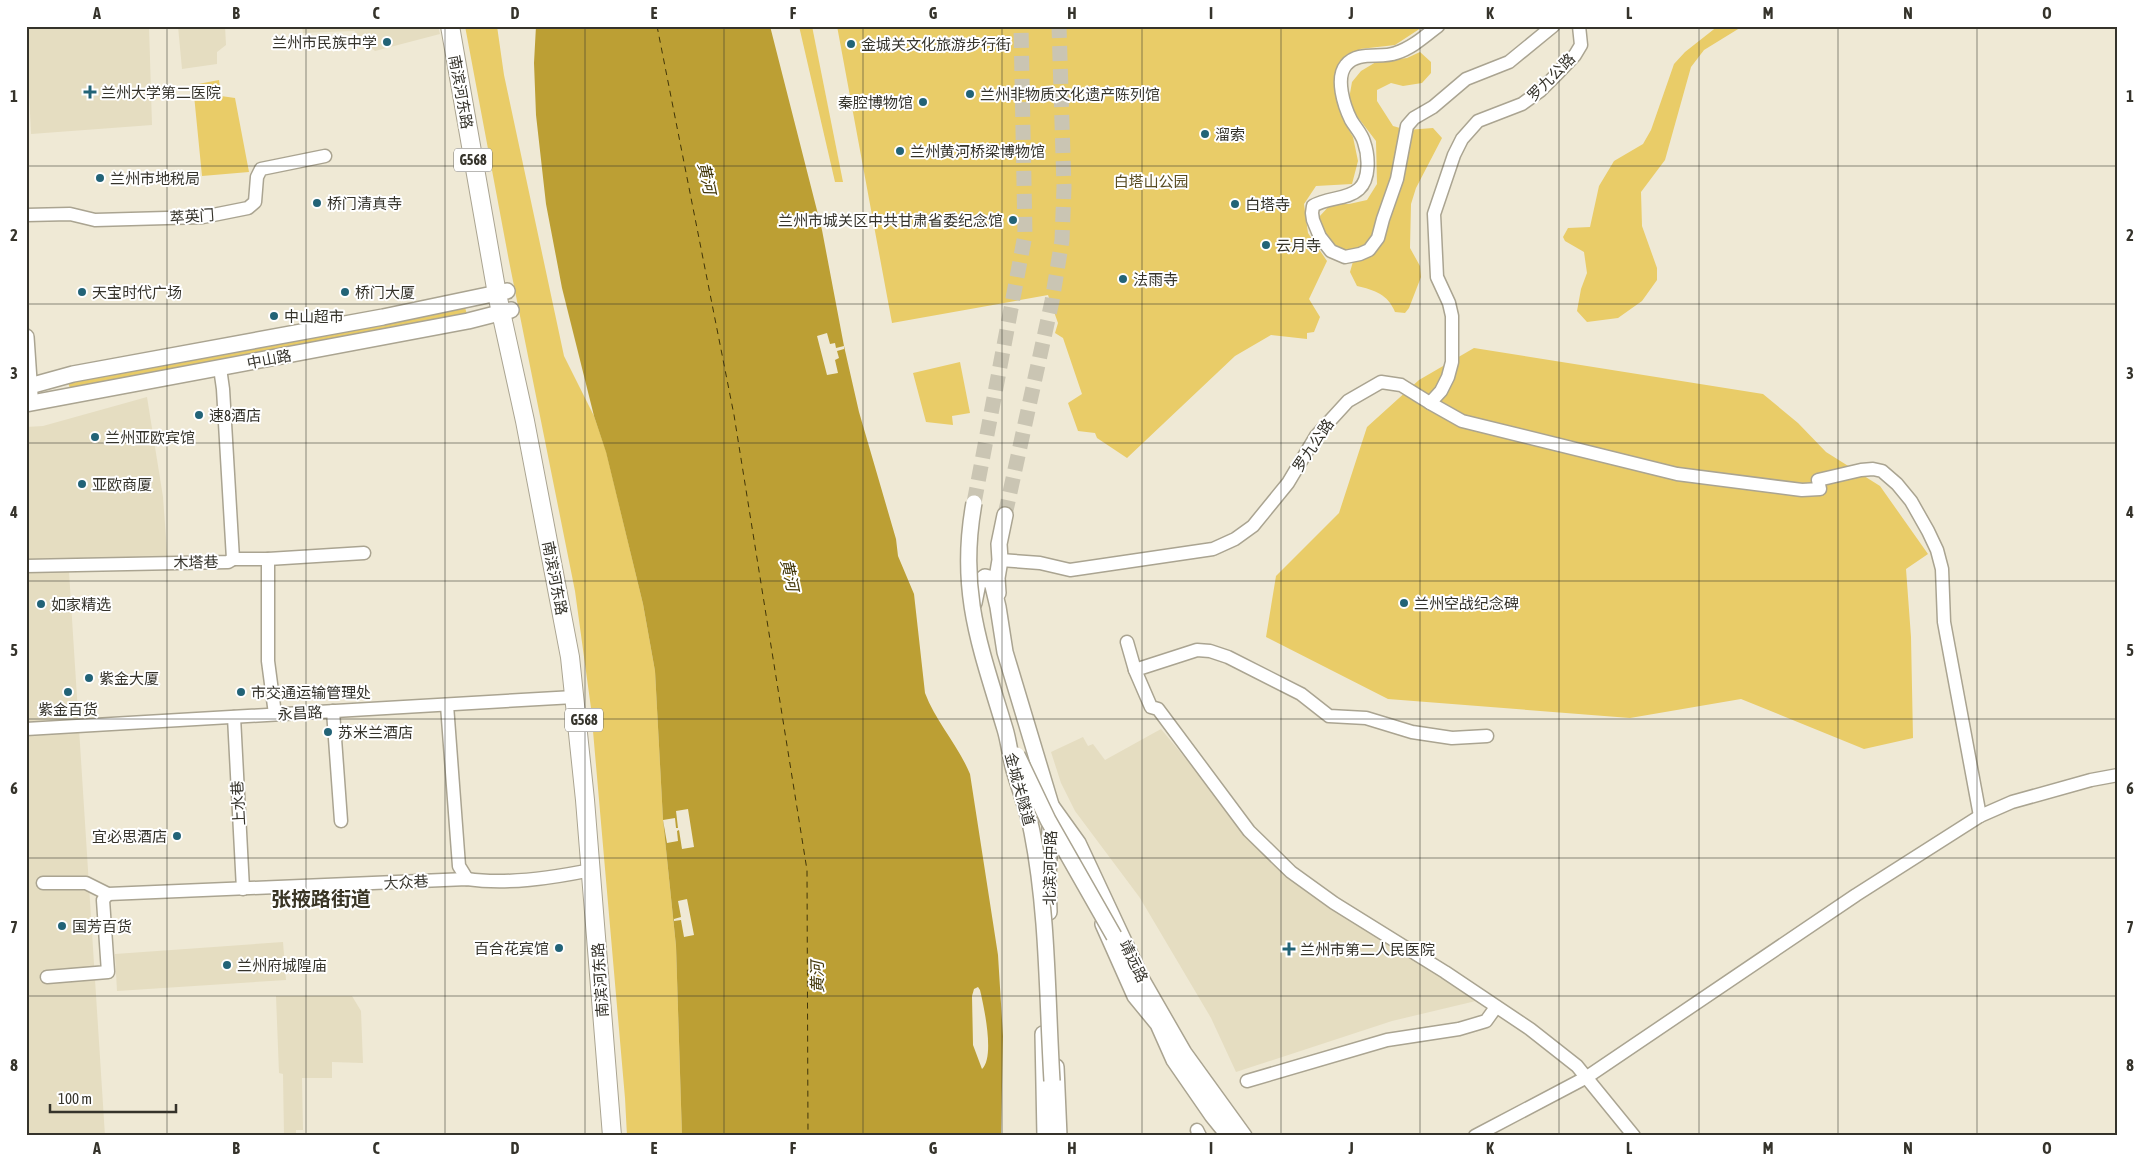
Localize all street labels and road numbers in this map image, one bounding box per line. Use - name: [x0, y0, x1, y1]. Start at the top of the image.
- street label: 罗九公路: [1524, 50, 1578, 104]
- street label: 南滨河东路: [446, 54, 476, 130]
- road number: G568: [454, 148, 492, 172]
- street label: 萃英门: [169, 206, 215, 226]
- street label: 中山路: [245, 346, 293, 372]
- street label: 罗九公路: [1289, 415, 1337, 475]
- street label: 南滨河东路: [539, 540, 571, 616]
- street label: 木塔巷: [173, 553, 219, 571]
- street label: 永昌路: [277, 703, 323, 723]
- road number: G568: [565, 708, 603, 732]
- street label: 金城关隧道: [1002, 751, 1038, 827]
- street label: 上水巷: [228, 780, 248, 826]
- street label: 北滨河中路: [1041, 830, 1059, 906]
- street label: 大众巷: [383, 872, 429, 892]
- street label: 靖远路: [1116, 937, 1152, 985]
- street label: 南滨河东路: [589, 942, 611, 1018]

